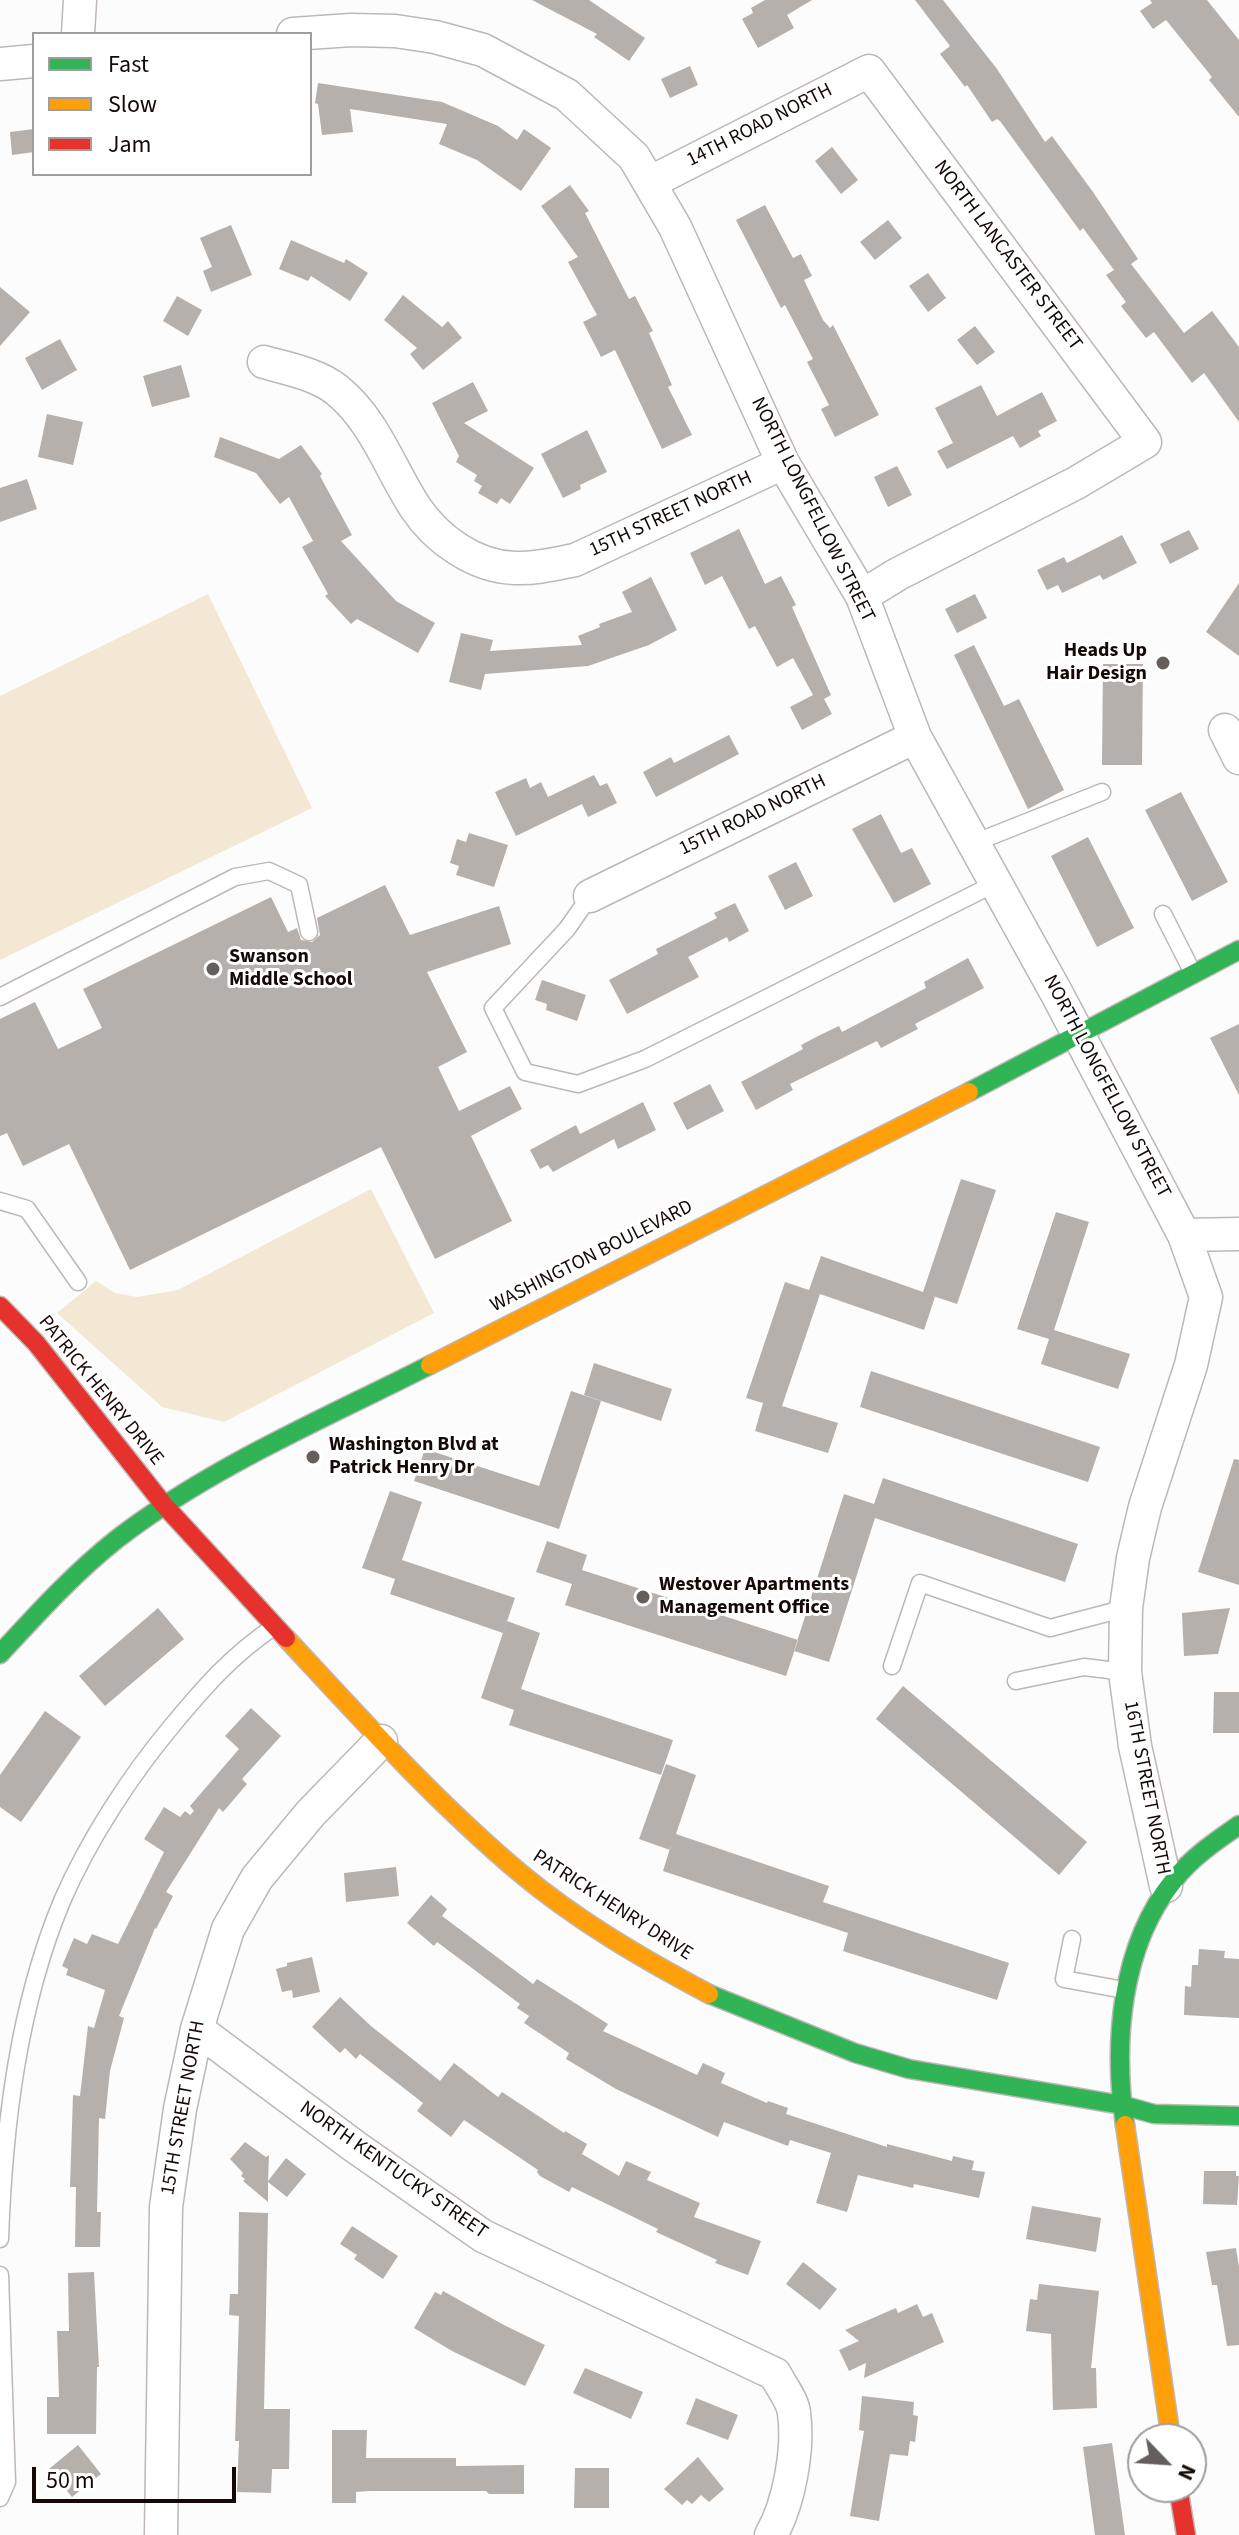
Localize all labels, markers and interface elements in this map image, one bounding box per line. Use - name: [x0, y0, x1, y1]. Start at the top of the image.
- legend: [32, 32, 312, 176]
- text: Fast: [108, 47, 149, 82]
- street label: 14TH ROAD NORTH: [683, 79, 837, 173]
- text: Slow: [108, 87, 157, 122]
- text: Jam: [108, 127, 152, 162]
- street label: NORTH LANCASTER STREET: [928, 156, 1086, 356]
- street label: NORTH LONGFELLOW STREET: [745, 394, 879, 626]
- street label: 15TH STREET NORTH: [586, 467, 756, 563]
- place label: Heads Up Hair Design: [1046, 640, 1147, 687]
- marker: Heads Up Hair Design: [1154, 654, 1172, 672]
- street label: 15TH ROAD NORTH: [676, 770, 830, 862]
- place label: Swanson Middle School: [229, 946, 353, 993]
- marker: Swanson Middle School: [204, 960, 222, 978]
- street label: NORTH LONGFELLOW STREET: [1037, 971, 1175, 1203]
- street label: WASHINGTON BOULEVARD: [487, 1196, 697, 1318]
- street label: PATRICK HENRY DRIVE: [32, 1311, 168, 1471]
- place label: Washington Blvd at Patrick Henry Dr: [329, 1434, 499, 1481]
- marker: Washington Blvd at Patrick Henry Dr: [304, 1448, 322, 1466]
- place label: Westover Apartments Management Office: [659, 1574, 849, 1621]
- marker: Westover Apartments Management Office: [634, 1588, 652, 1606]
- street label: 16TH STREET NORTH: [1117, 1699, 1175, 1877]
- street label: PATRICK HENRY DRIVE: [528, 1845, 696, 1967]
- street label: 15TH STREET NORTH: [157, 2019, 211, 2197]
- street label: NORTH KENTUCKY STREET: [294, 2097, 492, 2245]
- north arrow: [1127, 2423, 1207, 2503]
- scale bar: [36, 2451, 240, 2501]
- text: N: [1169, 2459, 1205, 2486]
- text: 50 m: [46, 2463, 95, 2498]

